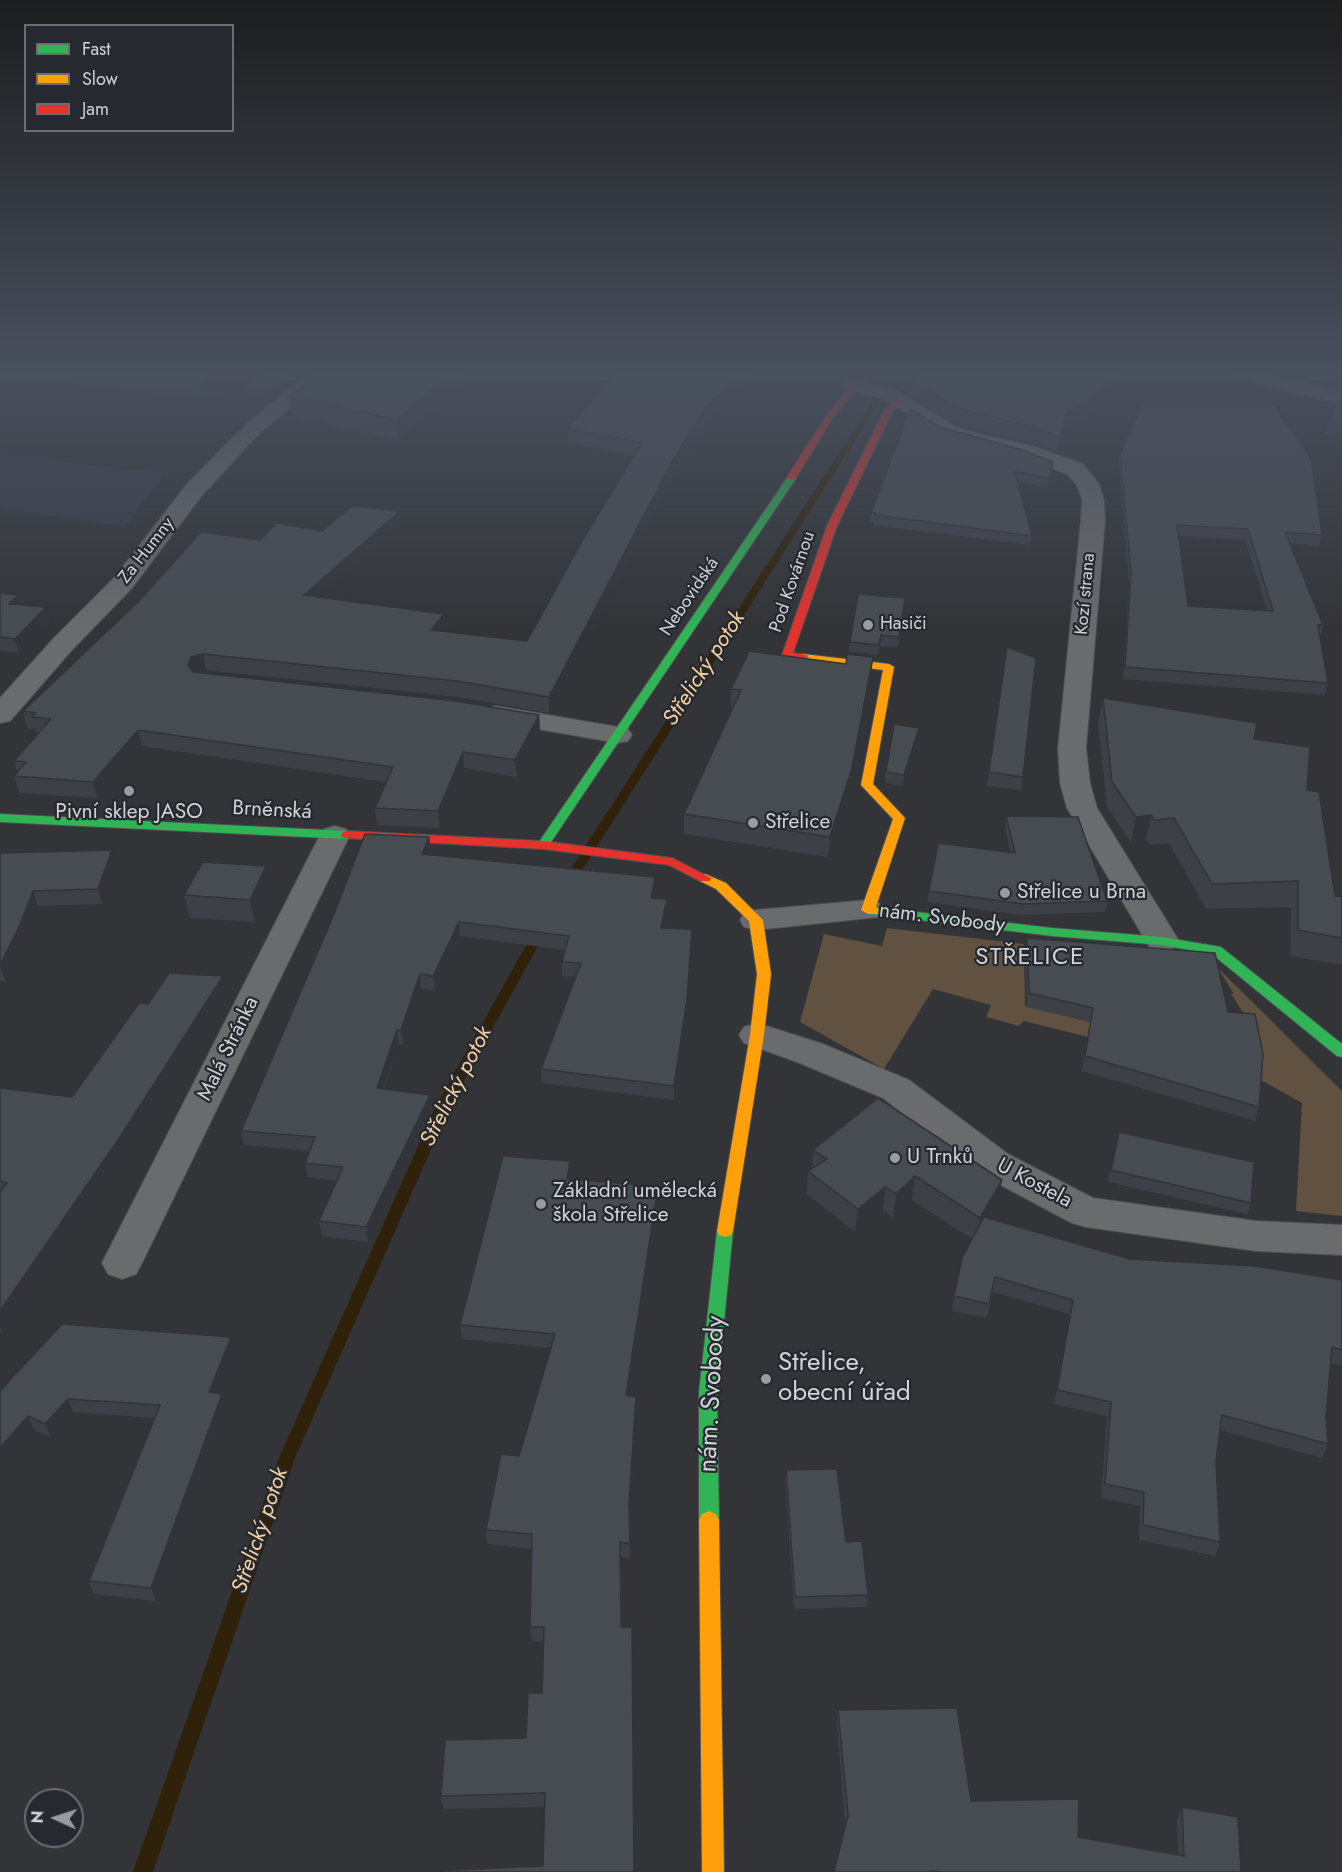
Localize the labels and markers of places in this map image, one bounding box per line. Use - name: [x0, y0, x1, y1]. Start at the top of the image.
- place label: Hasiči: [880, 614, 927, 636]
- marker: Hasiči: [861, 618, 875, 632]
- marker: Pivní sklep JASO: [122, 784, 136, 798]
- place label: Pivní sklep JASO: [55, 800, 203, 826]
- place label: Střelice: [765, 810, 830, 836]
- marker: Střelice: [746, 816, 760, 830]
- place label: Střelice u Brna: [1017, 880, 1146, 906]
- marker: Střelice u Brna: [998, 886, 1012, 900]
- place label: U Trnků: [907, 1145, 973, 1171]
- marker: U Trnků: [888, 1151, 902, 1165]
- place label: Základní umělecká škola Střelice: [553, 1179, 717, 1229]
- marker: Základní umělecká škola Střelice: [534, 1197, 548, 1211]
- place label: Střelice, obecní úřad: [778, 1348, 911, 1410]
- marker: Střelice, obecní úřad: [759, 1372, 773, 1386]

